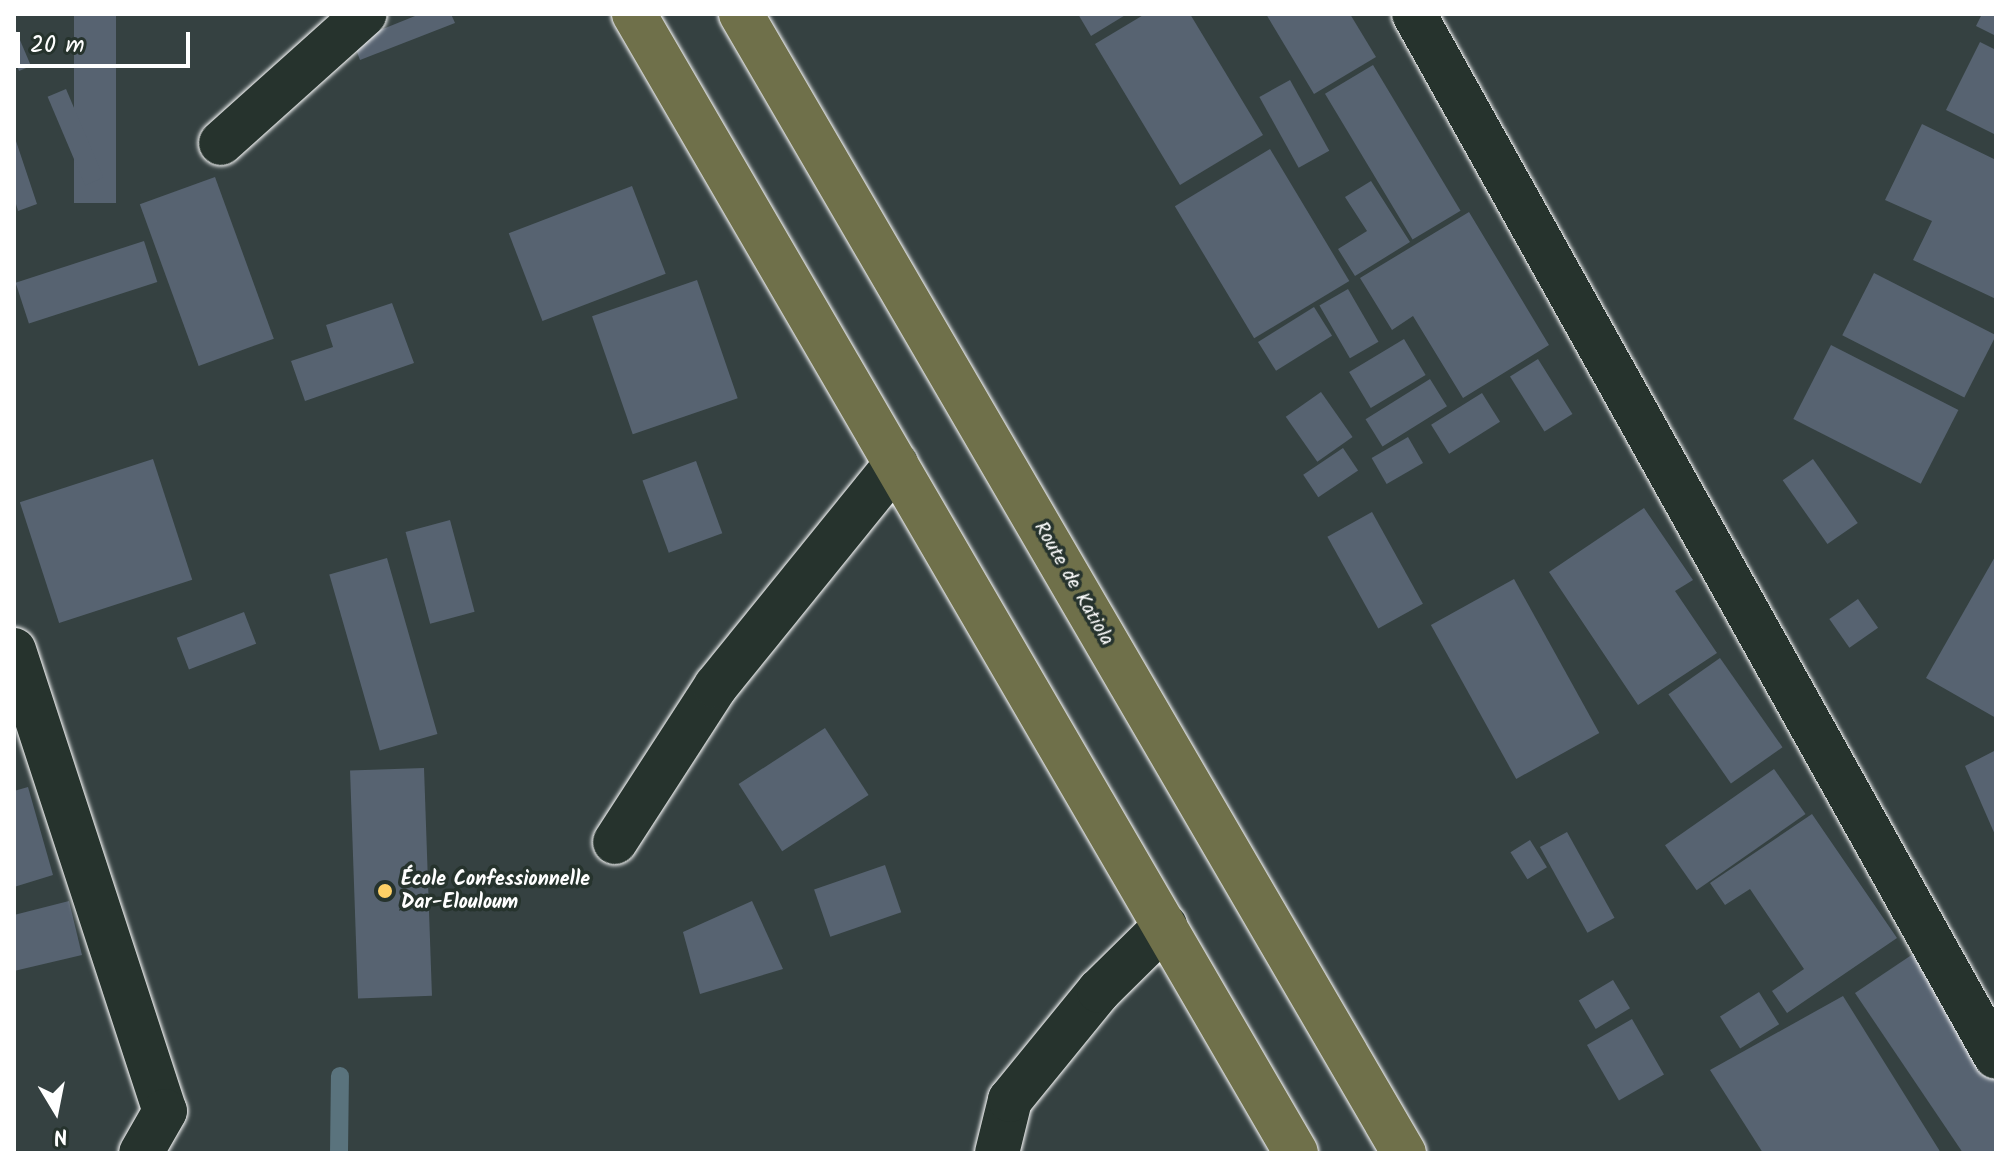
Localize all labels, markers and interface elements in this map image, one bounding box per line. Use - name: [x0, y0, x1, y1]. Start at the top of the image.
- scale bar: [20, 16, 194, 66]
- text: 20 m: [30, 26, 85, 65]
- street label: Route de Katiola: [1028, 518, 1118, 650]
- place label: École Confessionnelle Dar-Elouloum: [401, 868, 590, 915]
- marker: École Confessionnelle Dar-Elouloum: [376, 882, 394, 900]
- north arrow: [16, 1071, 96, 1151]
- text: N: [50, 1117, 70, 1154]

